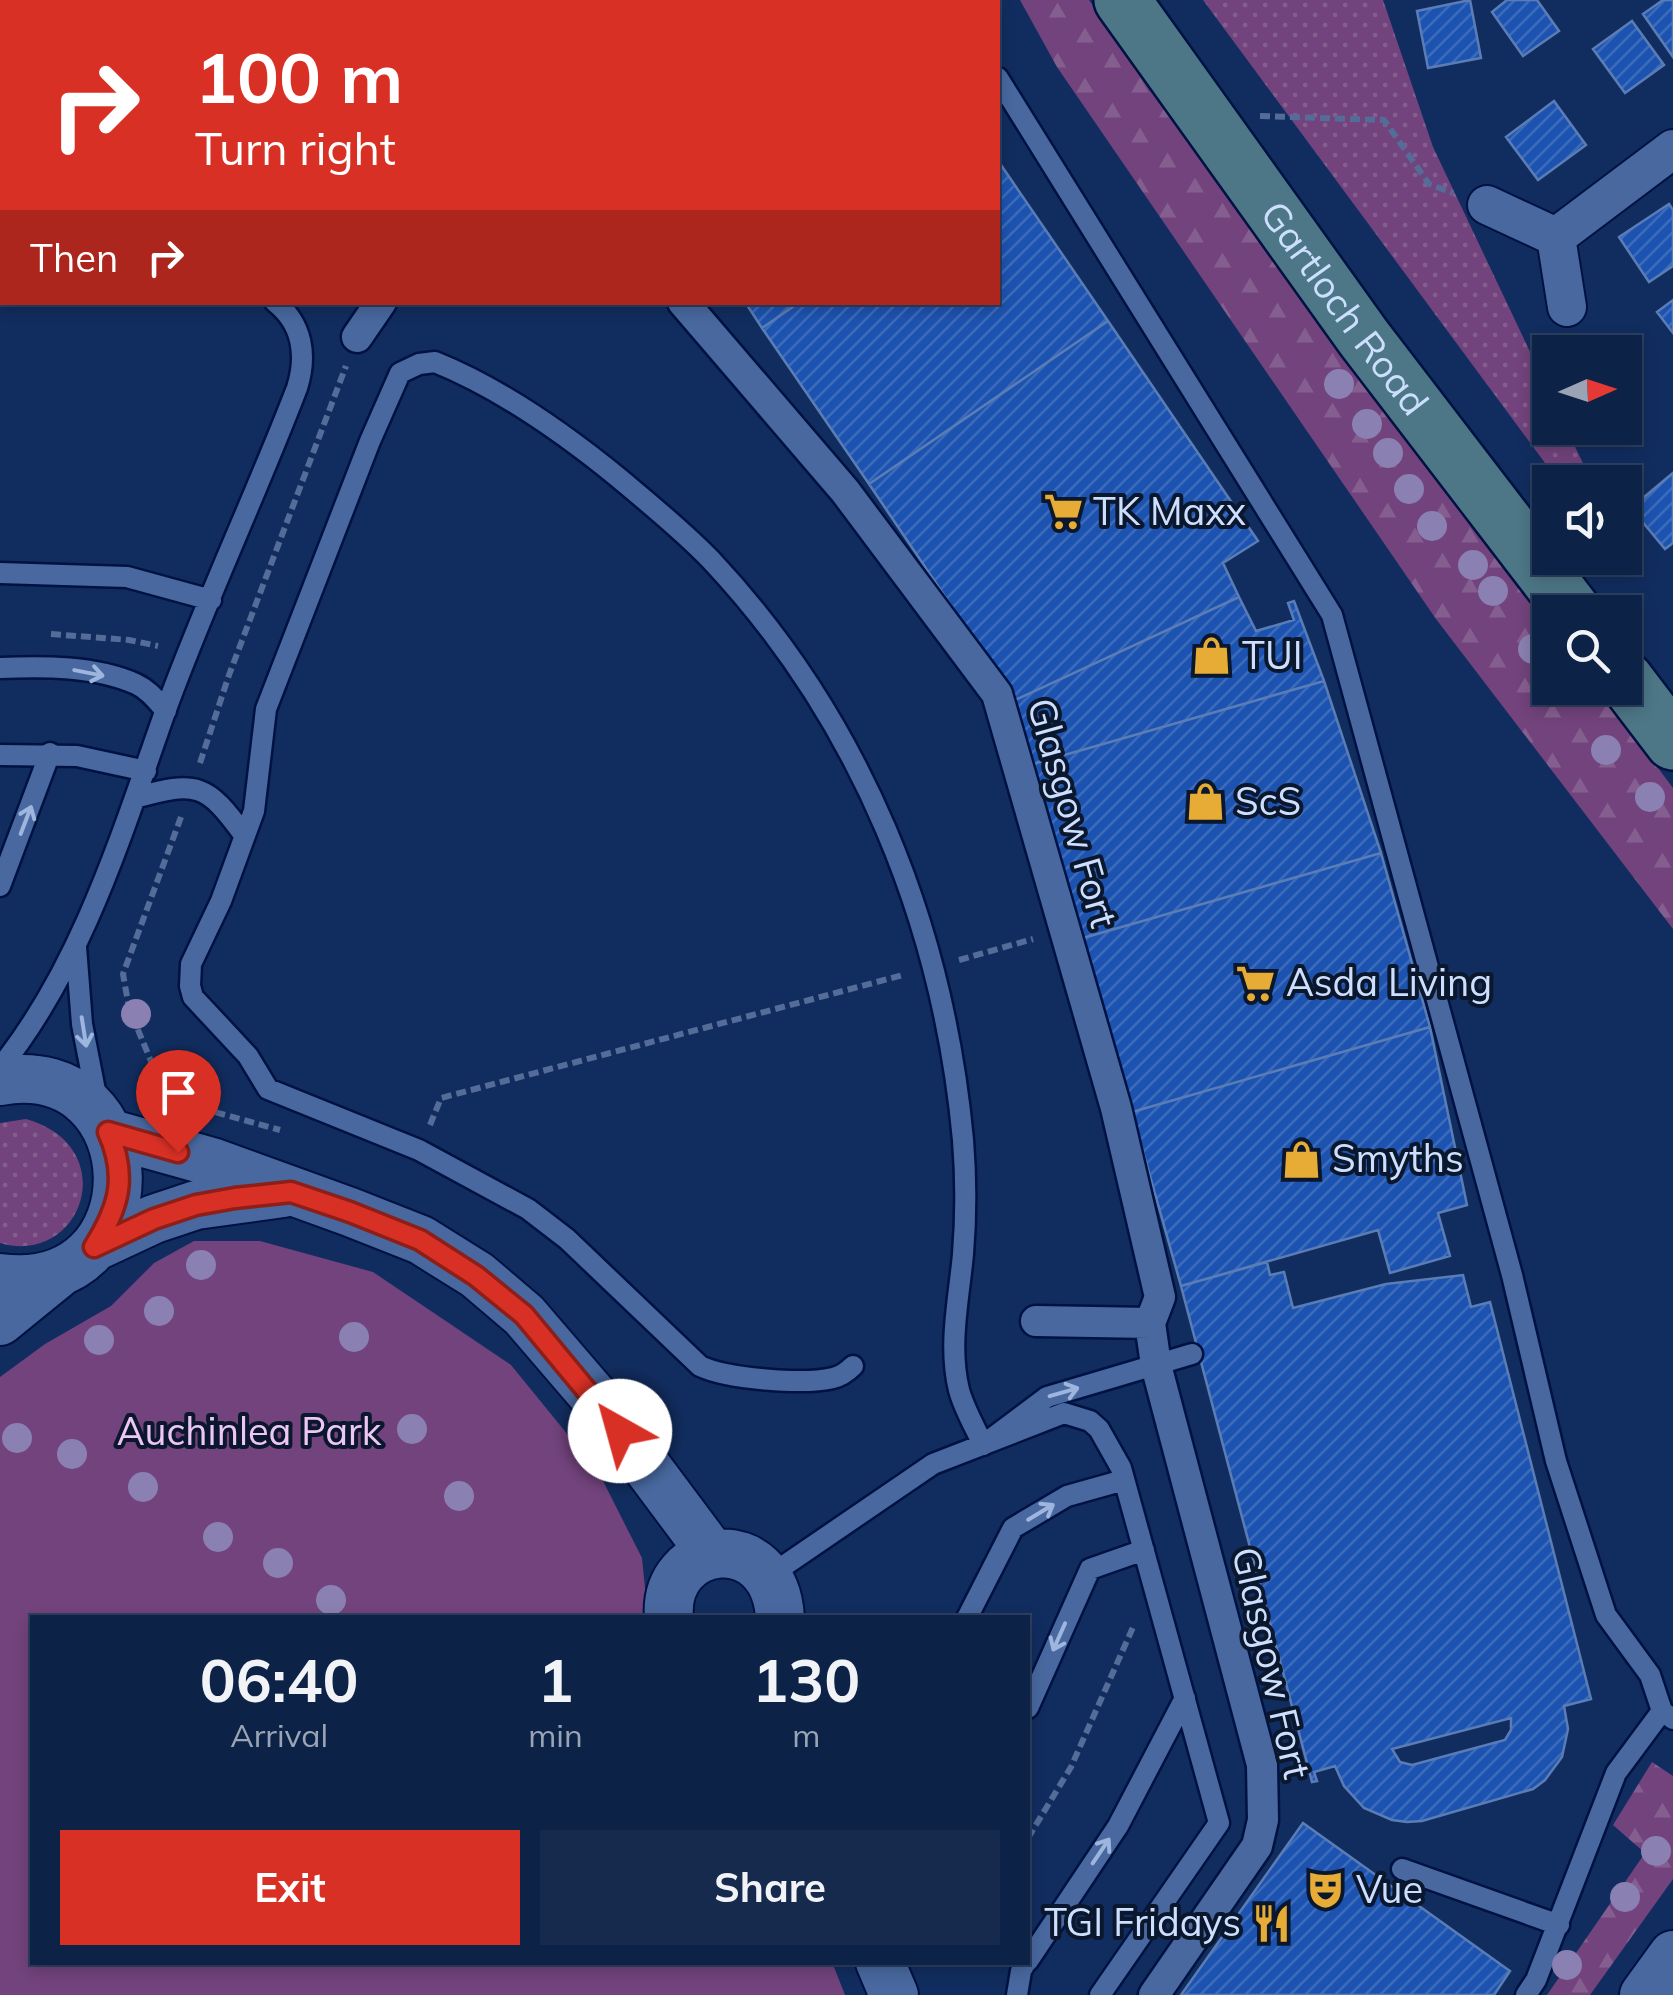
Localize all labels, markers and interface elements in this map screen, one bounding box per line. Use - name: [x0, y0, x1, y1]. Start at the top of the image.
- text: 100 m: [195, 33, 403, 121]
- icon: right: [30, 40, 160, 170]
- text: Turn right: [195, 120, 396, 176]
- street label: Gartloch Road: [1251, 191, 1439, 424]
- icon: right: [138, 230, 193, 285]
- text: Then: [30, 234, 118, 282]
- north arrow: [1532, 335, 1642, 445]
- map controls: [1532, 335, 1642, 705]
- button: sound: [1532, 465, 1642, 575]
- place label: TK Maxx: [1093, 487, 1246, 535]
- supermarket icon: TK Maxx: [1042, 491, 1084, 533]
- button: search: [1532, 595, 1642, 705]
- place label: TUI: [1242, 631, 1303, 679]
- shop icon: TUI: [1191, 635, 1233, 677]
- one-way arrow: [72, 664, 104, 683]
- street label: Glasgow Fort: [1017, 693, 1129, 933]
- place label: ScS: [1235, 777, 1301, 825]
- shop icon: ScS: [1184, 781, 1226, 823]
- one-way arrow: [18, 805, 36, 835]
- place label: Asda Living: [1286, 958, 1492, 1006]
- supermarket icon: Asda Living: [1235, 962, 1277, 1004]
- one-way arrow: [75, 1015, 94, 1048]
- pin: [136, 1050, 221, 1153]
- icon: arrive: [151, 1065, 206, 1120]
- place label: Smyths: [1332, 1134, 1464, 1182]
- shop icon: Smyths: [1281, 1138, 1323, 1180]
- position arrow: [568, 1379, 672, 1483]
- one-way arrow: [1048, 1382, 1079, 1401]
- park label: Auchinlea Park: [117, 1407, 382, 1455]
- one-way arrow: [1026, 1502, 1055, 1522]
- street label: Glasgow Fort: [1222, 1542, 1322, 1783]
- one-way arrow: [1049, 1621, 1067, 1652]
- text: 06:40: [200, 1642, 359, 1717]
- text: 1: [537, 1642, 573, 1717]
- text: 130: [752, 1642, 860, 1717]
- text: Arrival: [230, 1715, 328, 1755]
- text: min: [528, 1715, 583, 1755]
- text: m: [792, 1715, 820, 1755]
- button: Exit: [60, 1830, 520, 1945]
- button: Share: [540, 1830, 1000, 1945]
- one-way arrow: [1091, 1837, 1112, 1865]
- place label: Vue: [1356, 1865, 1423, 1913]
- theatre icon: Vue: [1305, 1869, 1347, 1911]
- place label: TGI Fridays: [1044, 1898, 1241, 1946]
- restaurant icon: TGI Fridays: [1250, 1902, 1292, 1944]

